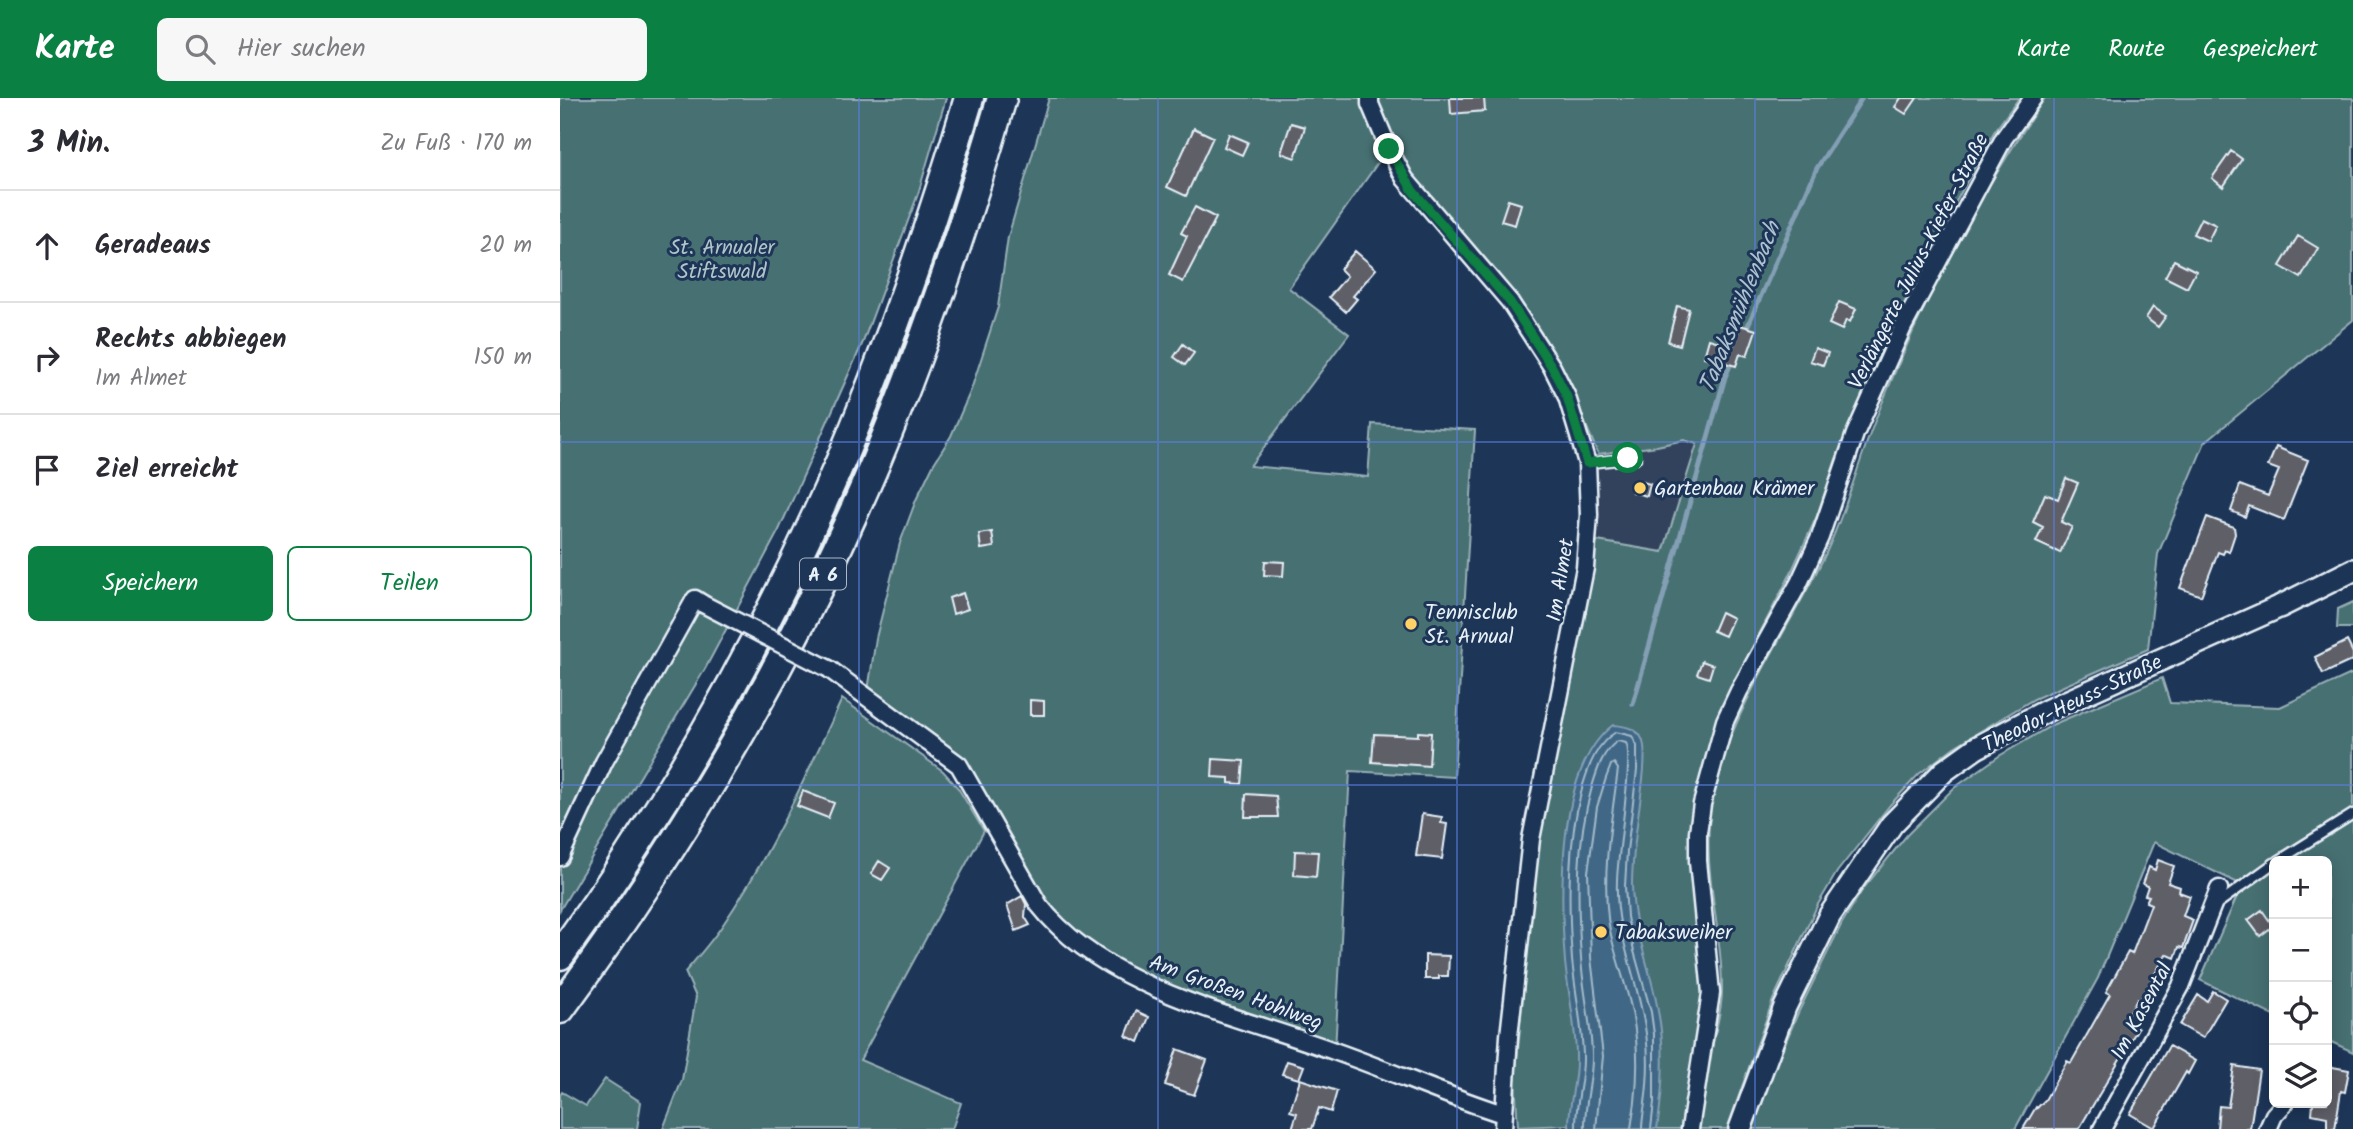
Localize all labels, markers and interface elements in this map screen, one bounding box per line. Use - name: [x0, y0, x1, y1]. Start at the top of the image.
- search box: [157, 18, 647, 81]
- text: Karte: [35, 23, 115, 76]
- text: Hier suchen: [237, 28, 366, 70]
- icon: search: [181, 30, 219, 68]
- text: Karte: [2017, 30, 2070, 69]
- text: Route: [2108, 30, 2165, 69]
- text: Gespeichert: [2203, 30, 2318, 69]
- text: 3 Min.: [28, 120, 110, 168]
- text: Zu Fuß · 170 m: [380, 126, 532, 162]
- street label: Verlängerte Julius-Kiefer-Straße: [1840, 127, 1999, 395]
- route end: [1373, 133, 1404, 164]
- water label: Tabaksmühlenbach: [1690, 215, 1792, 399]
- text: Geradeaus: [95, 225, 211, 267]
- icon: ahead: [28, 227, 66, 265]
- text: 20 m: [480, 228, 532, 264]
- park label: St. Arnualer Stiftswald: [669, 232, 776, 289]
- text: Rechts abbiegen: [95, 319, 286, 361]
- icon: right: [28, 339, 66, 377]
- text: 150 m: [473, 340, 532, 376]
- text: Im Almet: [95, 361, 187, 397]
- route start: [1612, 442, 1643, 473]
- text: Ziel erreicht: [95, 449, 238, 491]
- icon: arrive: [28, 451, 66, 489]
- place label: Gartenbau Krämer: [1654, 473, 1815, 506]
- marker: Gartenbau Krämer: [1632, 480, 1648, 496]
- street label: Im Almet: [1539, 535, 1584, 624]
- button: Speichern: [28, 546, 273, 621]
- button: Teilen: [287, 546, 532, 621]
- road number: A 6: [800, 559, 846, 589]
- place label: Tennisclub St. Arnual: [1425, 597, 1518, 654]
- marker: Tennisclub St. Arnual: [1403, 616, 1419, 632]
- street label: Theodor-Heuss-Straße: [1977, 646, 2169, 762]
- map controls: [2269, 856, 2332, 1108]
- button: +: [2269, 856, 2332, 919]
- place label: Tabaksweiher: [1615, 917, 1733, 950]
- button: −: [2269, 919, 2332, 982]
- marker: Tabaksweiher: [1593, 924, 1609, 940]
- street label: Am Großen Hohlweg: [1144, 947, 1327, 1040]
- street label: Im Kasental: [2103, 957, 2182, 1067]
- button: locate: [2269, 982, 2332, 1045]
- button: layers: [2269, 1045, 2332, 1108]

